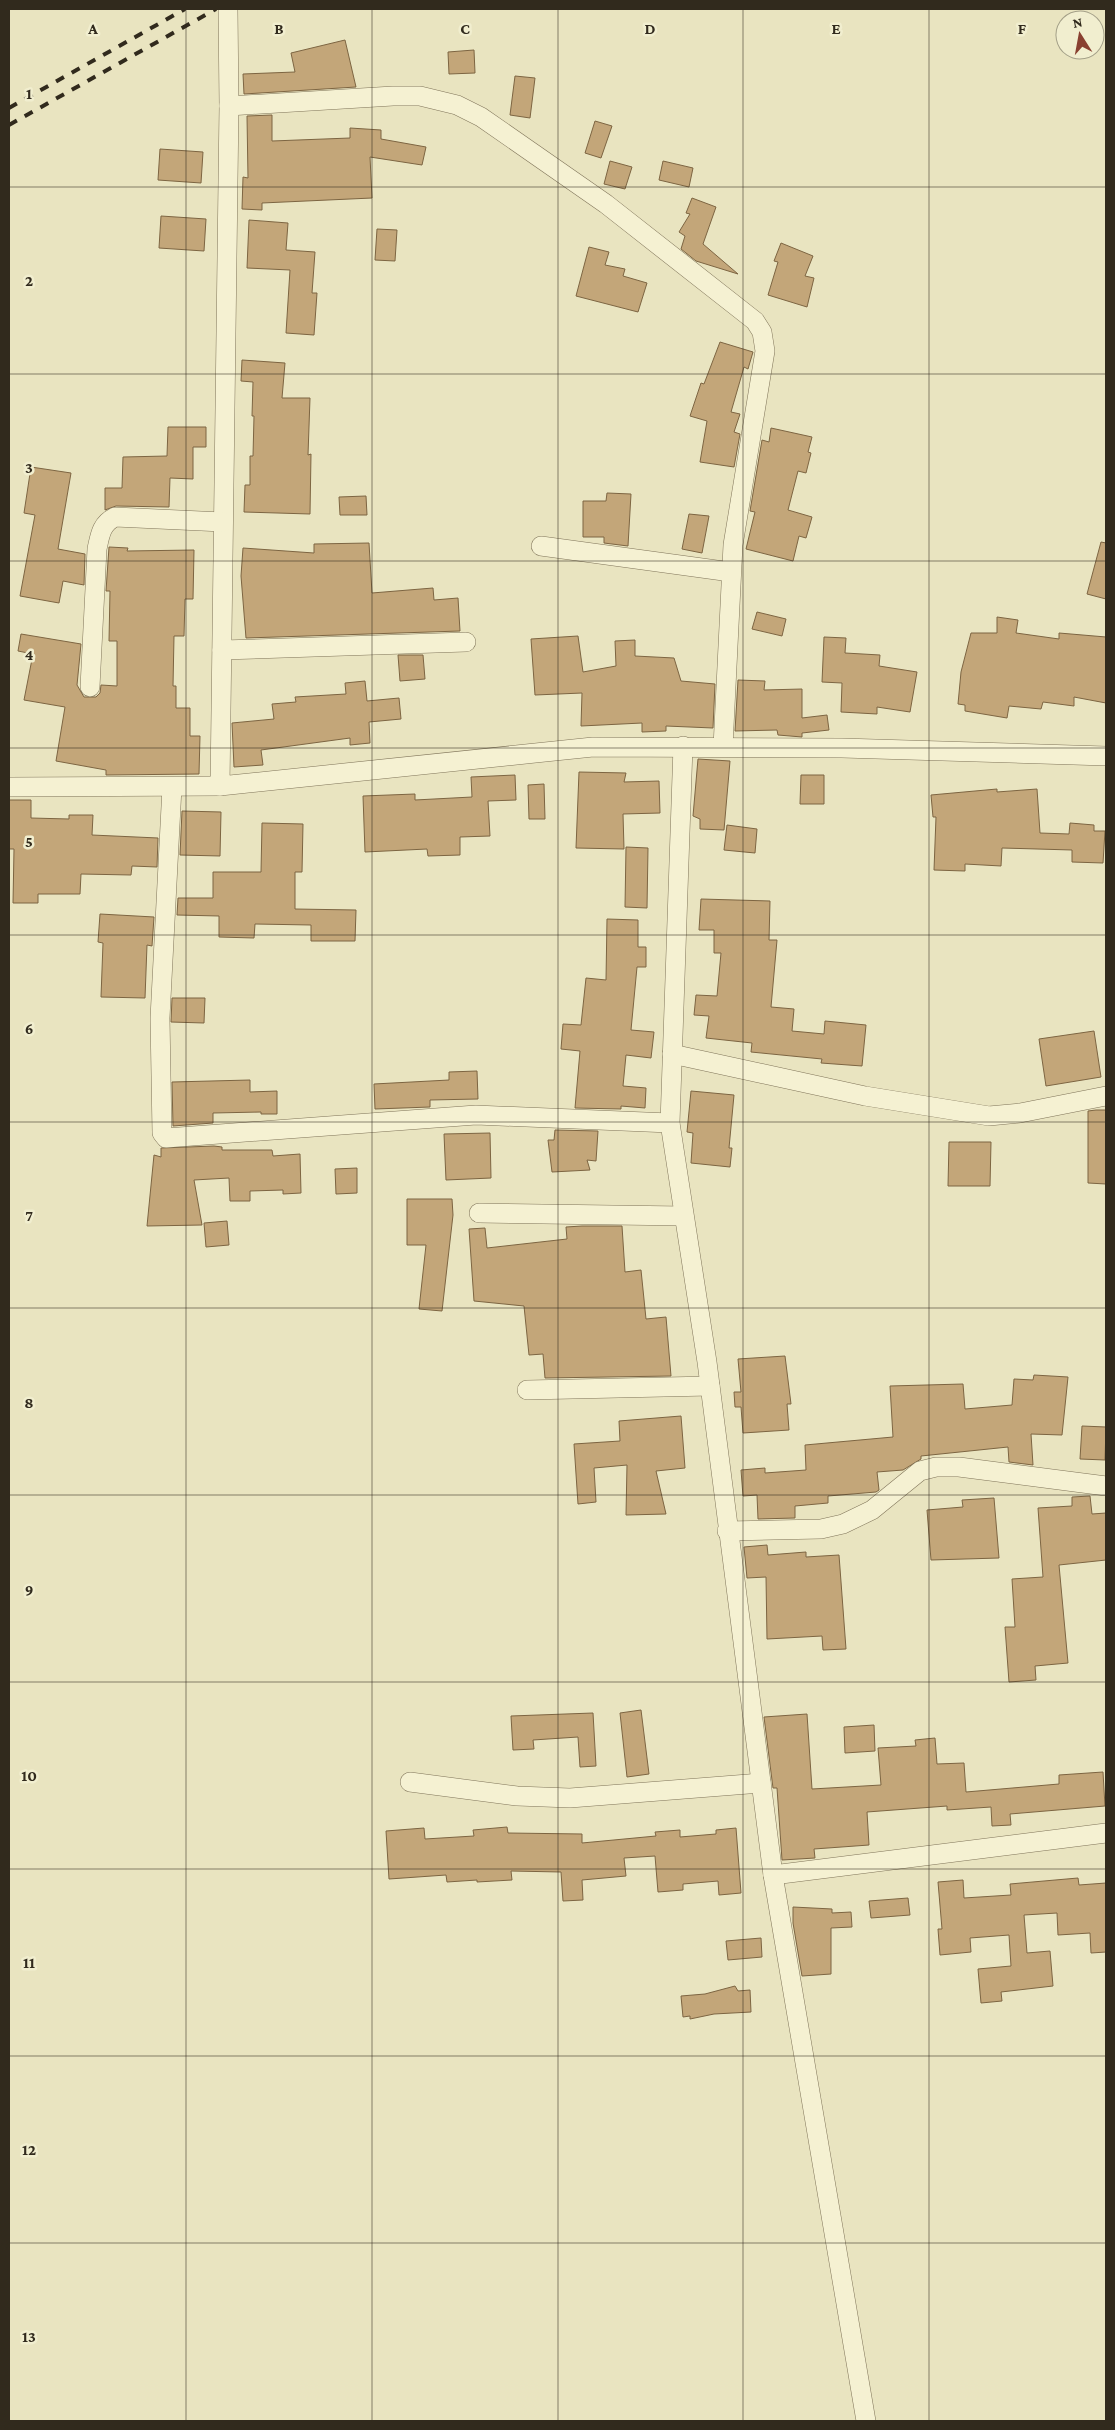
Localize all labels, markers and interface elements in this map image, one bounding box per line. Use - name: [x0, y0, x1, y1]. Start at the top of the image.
- north arrow: [1055, 10, 1105, 60]
- text: N: [1071, 13, 1084, 31]
- text: A: [87, 20, 98, 37]
- text: B: [274, 20, 284, 37]
- text: C: [460, 20, 470, 37]
- text: D: [644, 20, 656, 37]
- text: E: [831, 20, 841, 37]
- text: F: [1018, 20, 1027, 37]
- text: 1: [26, 85, 32, 102]
- text: 2: [25, 272, 33, 289]
- text: 3: [25, 459, 33, 476]
- text: 4: [25, 646, 34, 663]
- text: 5: [25, 833, 33, 850]
- text: 6: [25, 1020, 33, 1037]
- text: 7: [25, 1207, 33, 1224]
- text: 8: [24, 1394, 34, 1411]
- text: 9: [25, 1581, 33, 1598]
- text: 10: [21, 1767, 37, 1784]
- text: 11: [23, 1954, 35, 1971]
- text: 12: [22, 2141, 36, 2158]
- text: 13: [22, 2328, 36, 2345]

